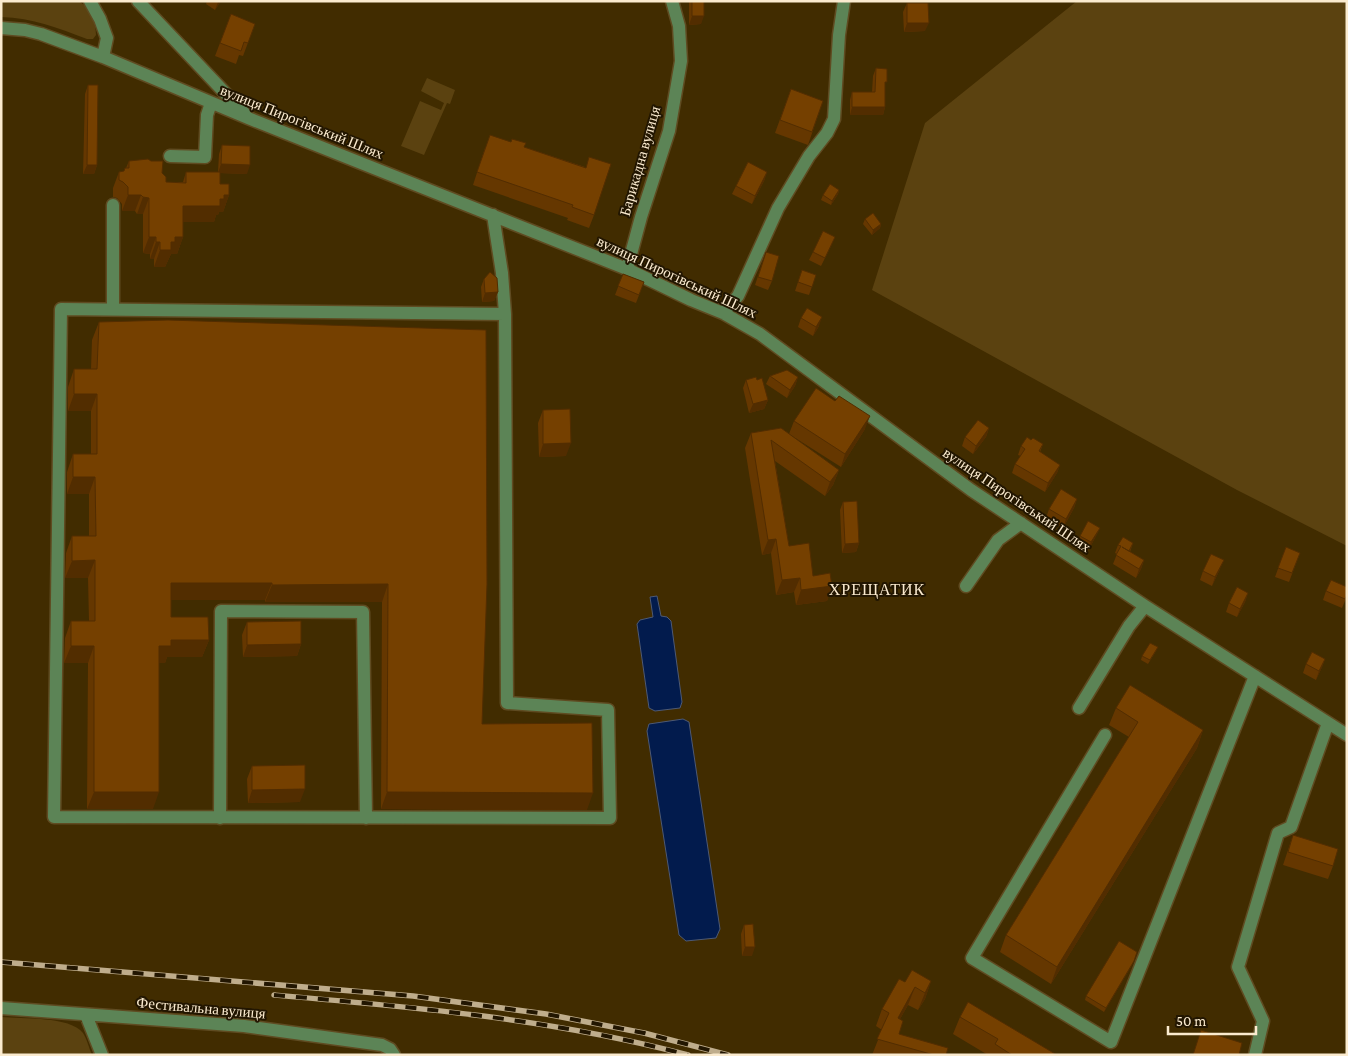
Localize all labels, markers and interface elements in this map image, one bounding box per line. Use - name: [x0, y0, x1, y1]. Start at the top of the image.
- street label: вулиця Пирогівський Шлях: [218, 82, 386, 162]
- street label: Барикадна вулиця: [617, 104, 663, 218]
- street label: вулиця Пирогівський Шлях: [595, 233, 760, 321]
- street label: вулиця Пирогівський Шлях: [940, 445, 1094, 556]
- district label: ХРЕЩАТИК: [829, 581, 925, 599]
- street label: Фестивальна вулиця: [136, 994, 266, 1022]
- scale bar: [1168, 1004, 1256, 1036]
- text: 50 m: [1176, 1013, 1206, 1029]

